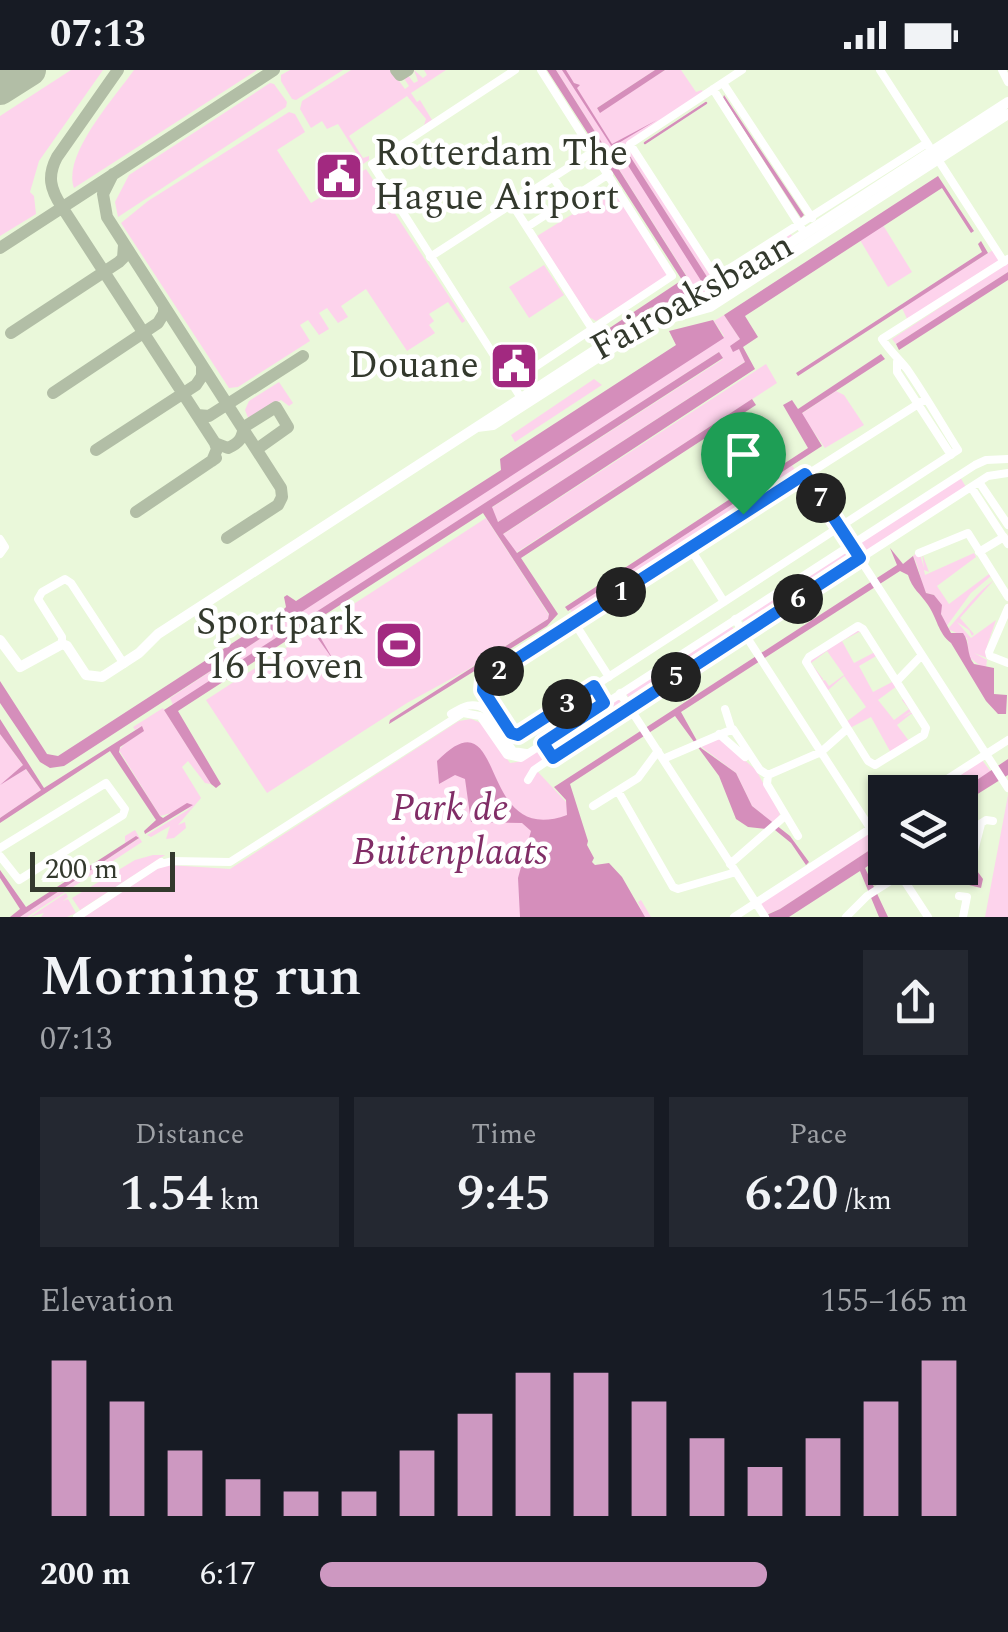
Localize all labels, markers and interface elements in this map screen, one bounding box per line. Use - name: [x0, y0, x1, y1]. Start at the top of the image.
- text: 07:13: [50, 6, 145, 64]
- place label: Rotterdam The Hague Airport: [374, 125, 628, 227]
- public building icon: Rotterdam The Hague Airport: [313, 150, 365, 202]
- street label: Fairoaksbaan: [580, 217, 804, 377]
- place label: Douane: [349, 337, 479, 395]
- public building icon: Douane: [488, 340, 540, 392]
- pin: [701, 412, 786, 515]
- icon: arrive: [716, 427, 771, 482]
- pin: 7: [796, 473, 846, 523]
- text: 7: [813, 476, 829, 519]
- pin: 1: [596, 567, 646, 617]
- text: 1: [613, 570, 629, 613]
- pin: 6: [773, 574, 823, 624]
- text: 6: [790, 577, 806, 620]
- place label: Sportpark 16 Hoven: [196, 594, 364, 696]
- sports icon: Sportpark 16 Hoven: [373, 619, 425, 671]
- pin: 2: [474, 646, 524, 696]
- text: 2: [491, 649, 507, 692]
- pin: 5: [651, 652, 701, 702]
- text: 5: [668, 655, 684, 698]
- pin: 3: [542, 679, 592, 729]
- text: 3: [559, 682, 575, 725]
- map controls: [868, 775, 978, 885]
- button: layers: [868, 775, 978, 885]
- park label: Park de Buitenplaats: [352, 780, 548, 882]
- scale bar: [30, 847, 175, 891]
- text: 200 m: [45, 848, 118, 891]
- text: Morning run: [40, 936, 362, 1019]
- button: share: [863, 950, 968, 1055]
- text: 07:13: [40, 1015, 112, 1064]
- text: Distance: [135, 1113, 244, 1156]
- text: Time: [471, 1113, 537, 1156]
- text: Pace: [789, 1113, 847, 1156]
- text: 1.54: [120, 1156, 213, 1232]
- text: 9:45: [457, 1156, 551, 1232]
- text: 6:20: [745, 1156, 838, 1232]
- text: km: [213, 1179, 260, 1222]
- text: /km: [838, 1179, 892, 1222]
- text: Elevation: [40, 1277, 174, 1326]
- text: 155–165 m: [820, 1277, 968, 1326]
- text: 200 m: [40, 1550, 131, 1599]
- text: 6:17: [200, 1550, 256, 1599]

